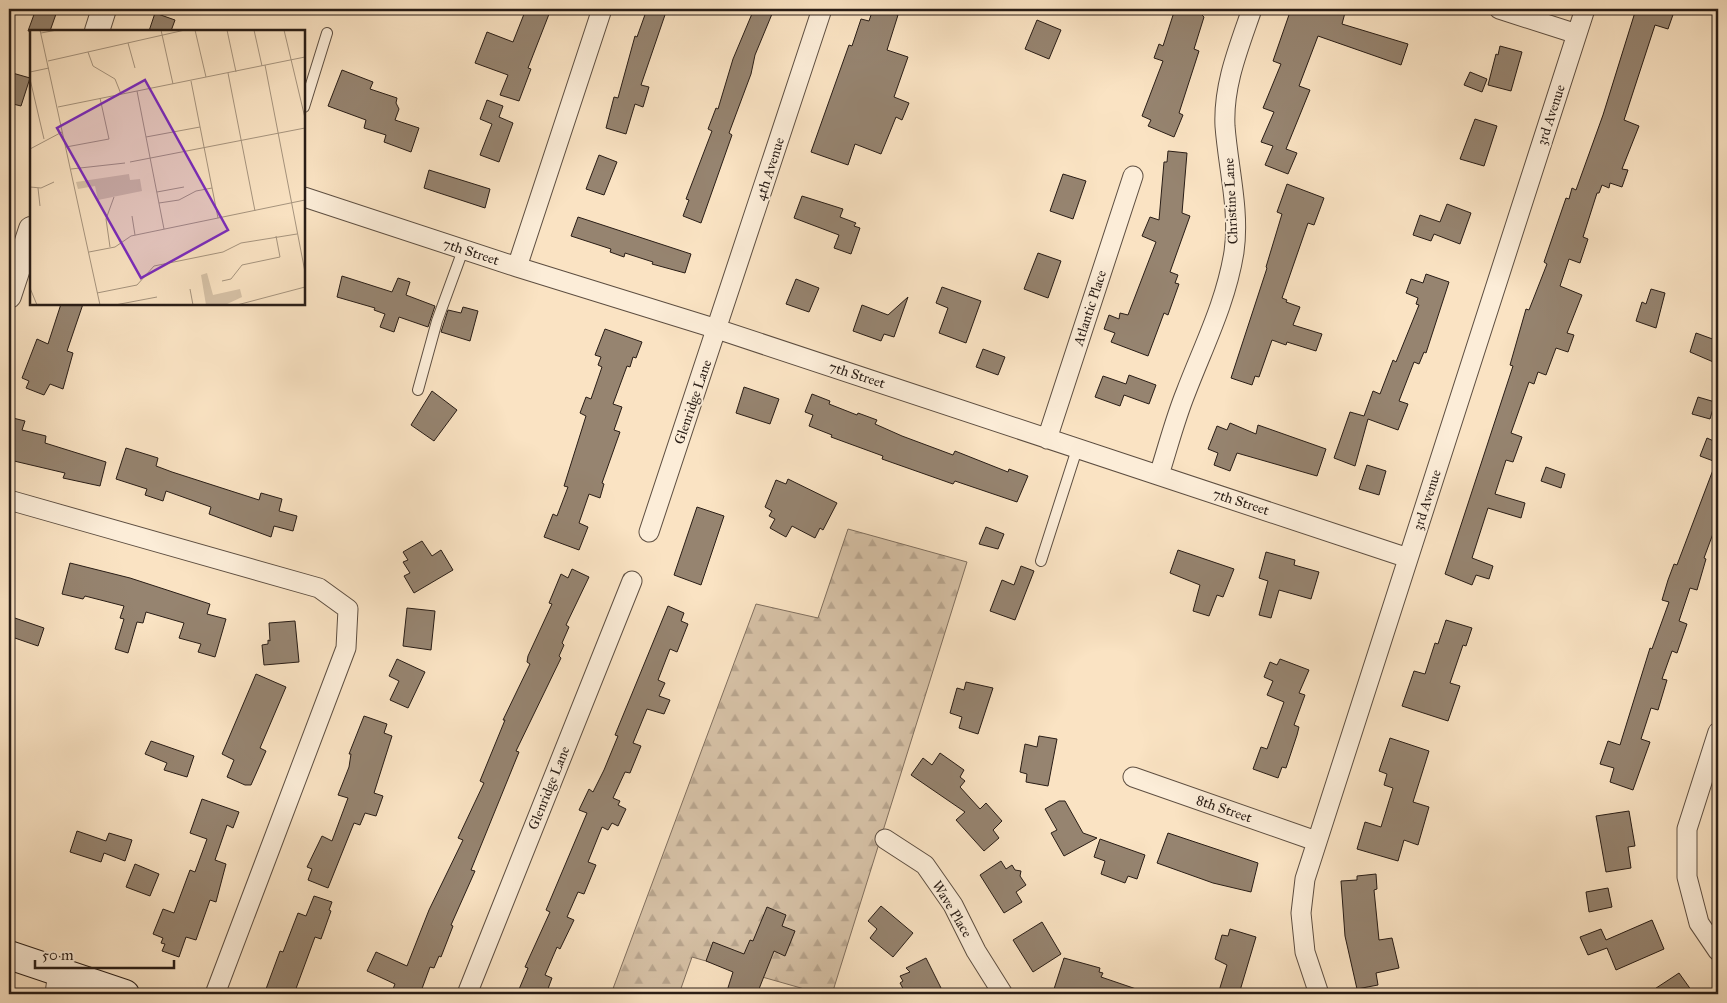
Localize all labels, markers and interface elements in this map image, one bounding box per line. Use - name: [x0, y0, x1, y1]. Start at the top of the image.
- inset map: [30, 30, 305, 305]
- street label: 3rd Avenue: [1533, 82, 1569, 148]
- street label: 4th Avenue: [752, 135, 788, 203]
- street label: Christine Lane: [1220, 157, 1242, 245]
- street label: 7th Street: [441, 235, 501, 269]
- street label: Atlantic Place: [1069, 268, 1110, 349]
- street label: Glenridge Lane: [671, 357, 715, 447]
- street label: 7th Street: [827, 358, 887, 392]
- street label: 3rd Avenue: [1409, 467, 1445, 533]
- street label: 7th Street: [1211, 485, 1271, 519]
- street label: Glenridge Lane: [525, 744, 574, 832]
- street label: 8th Street: [1194, 792, 1254, 826]
- street label: Wave Place: [928, 878, 976, 941]
- scale bar: [35, 938, 174, 970]
- text: 50 m: [42, 946, 74, 964]

